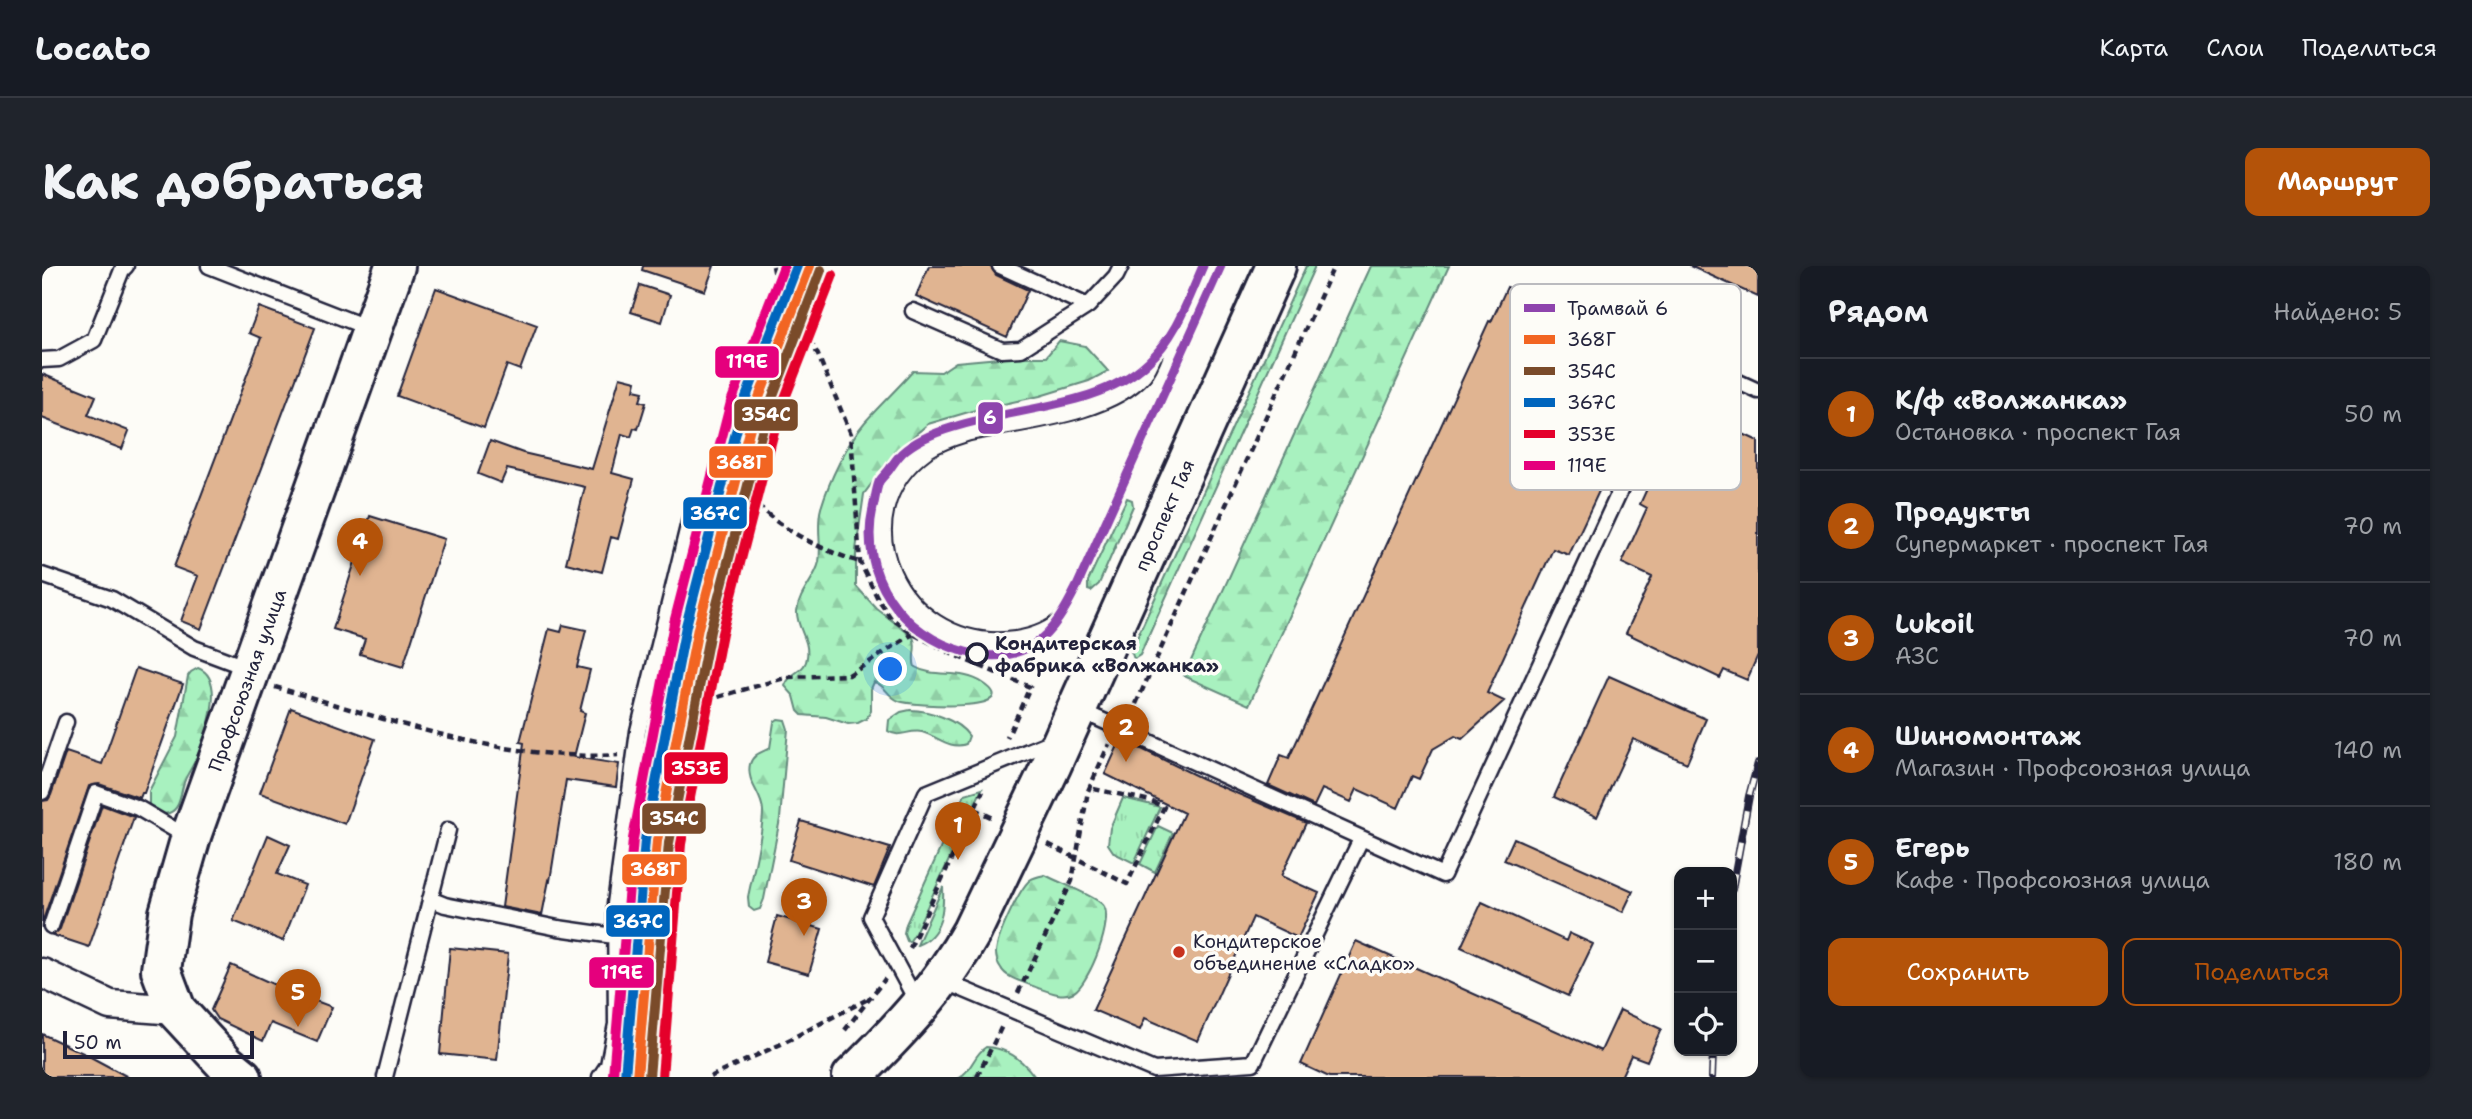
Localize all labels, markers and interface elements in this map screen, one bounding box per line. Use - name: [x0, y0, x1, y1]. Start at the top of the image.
- text: Locato: [35, 26, 151, 71]
- text: Карта: [2100, 32, 2168, 64]
- text: Слои: [2206, 32, 2264, 64]
- text: Поделиться: [2302, 32, 2437, 64]
- button: Маршрут: [2245, 148, 2430, 216]
- text: Как добраться: [42, 149, 424, 215]
- legend: [1510, 284, 1741, 490]
- text: Рядом: [1828, 291, 1928, 332]
- text: Трамвай 6: [1567, 296, 1668, 321]
- text: Найдено: 5: [2274, 297, 2402, 327]
- text: 368Г: [1567, 327, 1617, 352]
- line badge: 119Е: [714, 345, 780, 379]
- text: 119Е: [726, 349, 768, 374]
- text: 354С: [1567, 359, 1616, 384]
- text: К/ф «Волжанка»: [1895, 382, 2127, 417]
- text: 367С: [1567, 390, 1616, 415]
- line badge: 354С: [733, 398, 799, 432]
- text: 1: [1846, 399, 1856, 429]
- text: 50 m: [2344, 399, 2402, 429]
- line badge: 6: [977, 401, 1004, 435]
- text: 354С: [741, 402, 791, 427]
- text: 6: [983, 405, 997, 430]
- text: Остановка · проспект Гая: [1895, 417, 2181, 447]
- text: 353Е: [1567, 422, 1616, 447]
- line badge: 368Г: [708, 445, 774, 479]
- text: 368Г: [716, 450, 766, 475]
- text: 119Е: [1567, 453, 1607, 478]
- street label: проспект Гая: [1129, 455, 1200, 575]
- text: Продукты: [1895, 494, 2030, 529]
- line badge: 367С: [682, 496, 748, 530]
- text: 367С: [690, 501, 740, 526]
- text: 2: [1843, 511, 1859, 541]
- text: 70 m: [2343, 511, 2402, 541]
- pin: 4: [337, 518, 383, 576]
- text: Супермаркет · проспект Гая: [1895, 529, 2209, 559]
- street label: Профсоюзная улица: [203, 585, 292, 775]
- text: Lukoil: [1895, 606, 1974, 641]
- text: 3: [1843, 623, 1859, 653]
- text: 70 m: [2343, 623, 2402, 653]
- place label: Кондитерская фабрика «Волжанка»: [995, 631, 1219, 678]
- text: АЗС: [1895, 641, 1939, 671]
- marker: Кондитерская фабрика «Волжанка»: [966, 643, 988, 665]
- your location: [873, 652, 907, 686]
- pin: 2: [1103, 704, 1149, 762]
- text: Шиномонтаж: [1895, 718, 2081, 753]
- text: 4: [1843, 735, 1859, 765]
- text: 140 m: [2334, 735, 2402, 765]
- line badge: 353Е: [663, 751, 729, 785]
- text: Магазин · Профсоюзная улица: [1895, 753, 2250, 783]
- text: 353Е: [671, 756, 721, 781]
- line badge: 354С: [641, 802, 707, 835]
- pin: 1: [935, 802, 981, 860]
- text: 354С: [649, 806, 699, 831]
- text: Егерь: [1895, 830, 1969, 865]
- text: 5: [1844, 847, 1858, 877]
- text: 180 m: [2333, 847, 2402, 877]
- line badge: 368Г: [621, 853, 688, 886]
- text: 368Г: [630, 857, 680, 882]
- text: Кафе · Профсоюзная улица: [1895, 865, 2210, 895]
- map controls: [1674, 867, 1737, 1056]
- button: +: [1674, 867, 1737, 930]
- pin: 3: [781, 878, 827, 936]
- line badge: 367С: [605, 904, 671, 938]
- text: 367С: [613, 909, 663, 934]
- place label: Кондитерское объединение «Сладко»: [1193, 929, 1415, 976]
- button: −: [1674, 930, 1737, 993]
- button: Сохранить: [1828, 938, 2108, 1006]
- button: Поделиться: [2122, 938, 2402, 1006]
- marker: Кондитерское объединение «Сладко»: [1171, 944, 1187, 960]
- line badge: 119Е: [588, 956, 655, 989]
- text: 119Е: [601, 960, 643, 985]
- pin: 5: [275, 969, 321, 1027]
- button: locate: [1674, 993, 1737, 1056]
- scale bar: [63, 1028, 254, 1060]
- text: 50 m: [74, 1030, 122, 1055]

